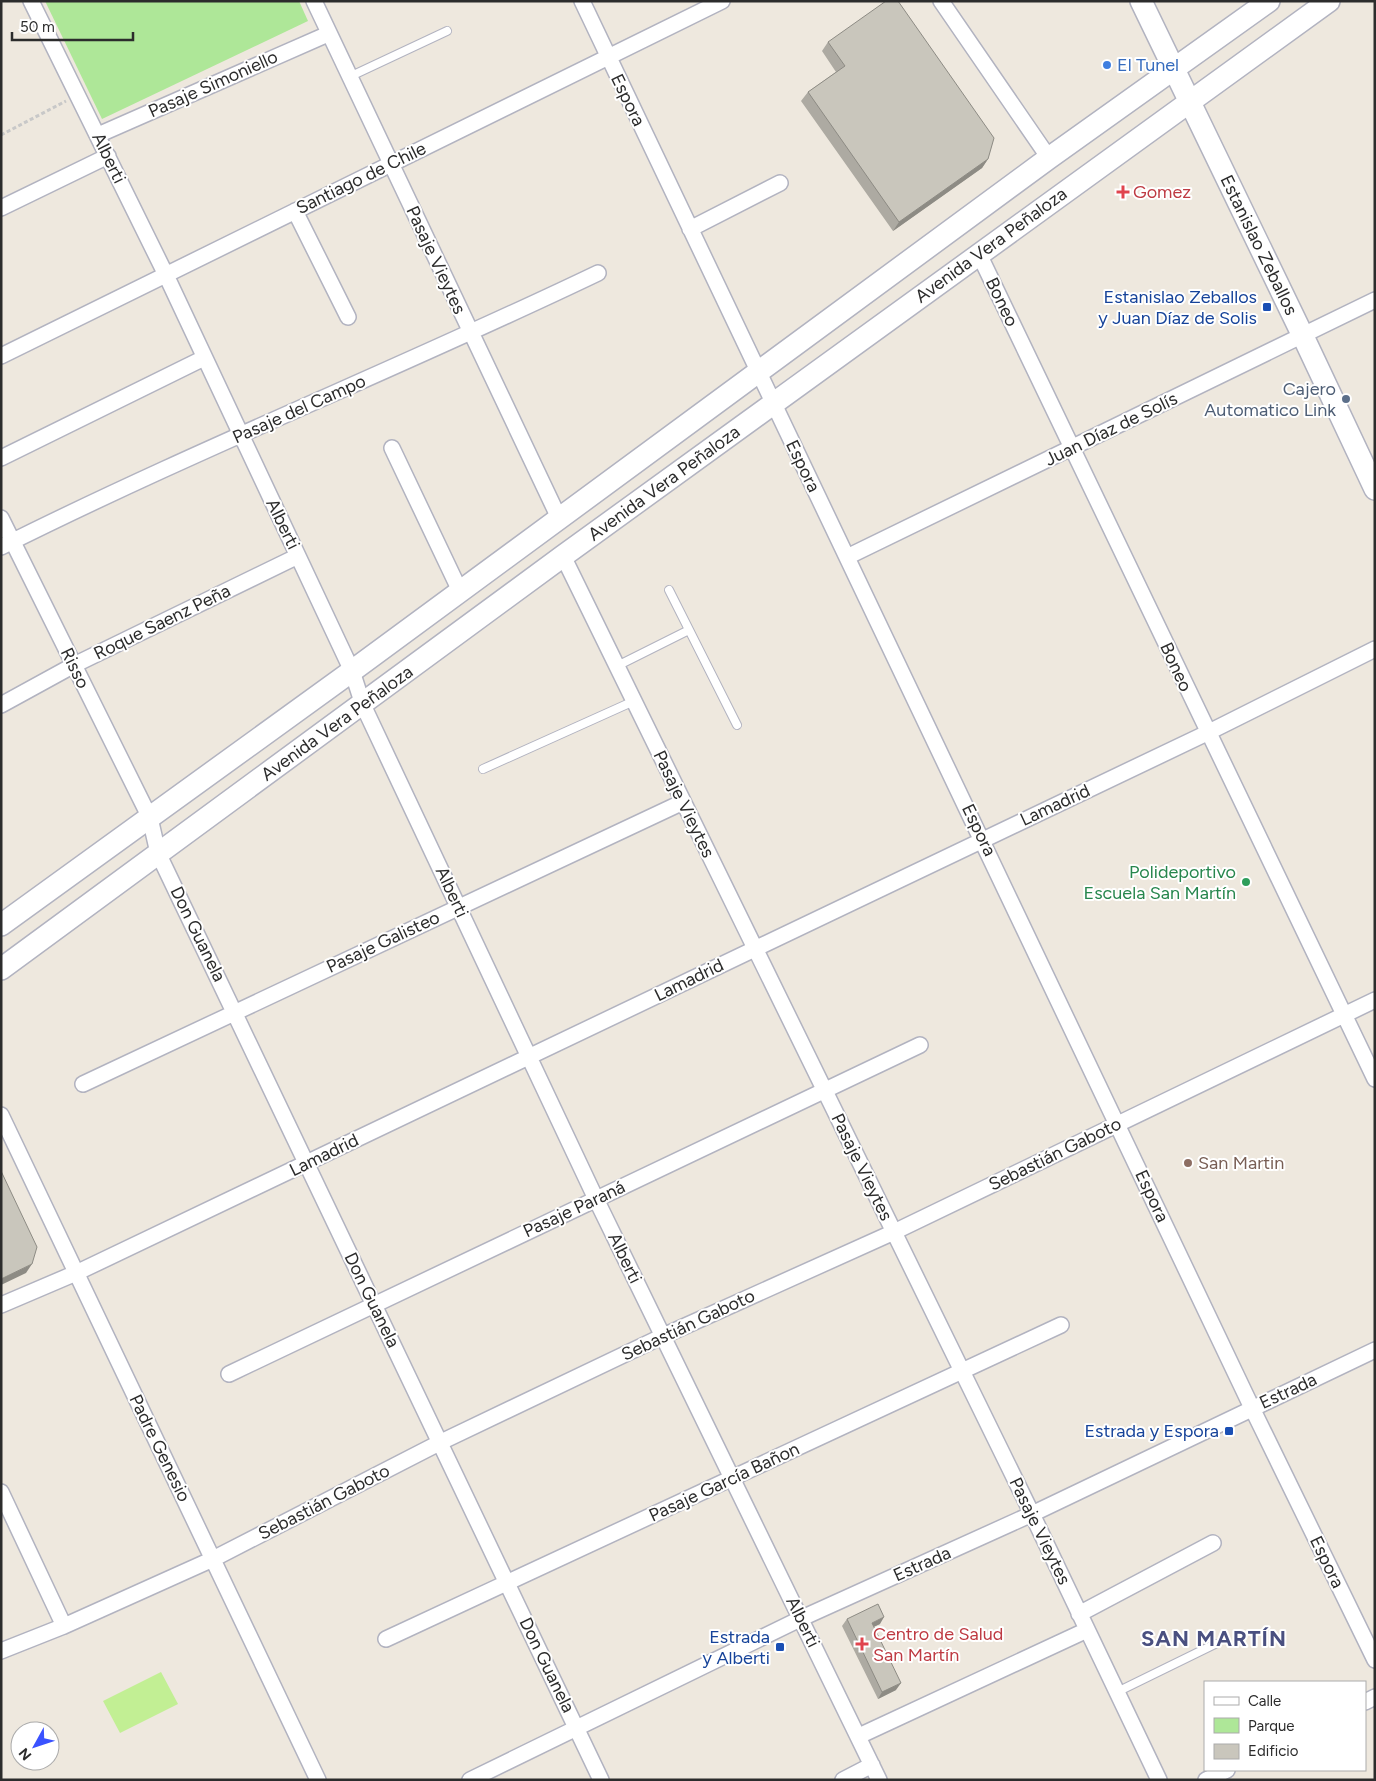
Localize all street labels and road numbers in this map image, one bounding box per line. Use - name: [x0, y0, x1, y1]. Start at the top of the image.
- street label: Pasaje Simoniello: [145, 46, 281, 122]
- street label: Espora: [606, 70, 650, 130]
- street label: Alberti: [87, 129, 131, 187]
- street label: Santiago de Chile: [292, 137, 430, 219]
- street label: Estanislao Zeballos: [1215, 171, 1303, 319]
- street label: Avenida Vera Peñaloza: [911, 183, 1071, 307]
- street label: Pasaje Vieytes: [401, 202, 471, 318]
- street label: Boneo: [981, 274, 1023, 330]
- street label: Pasaje del Campo: [229, 370, 369, 448]
- street label: Juan Díaz de Solís: [1041, 387, 1181, 471]
- street label: Avenida Vera Peñaloza: [584, 421, 744, 545]
- street label: Espora: [781, 436, 825, 496]
- street label: Alberti: [261, 495, 305, 553]
- street label: Roque Saenz Peña: [90, 579, 234, 665]
- street label: Boneo: [1155, 639, 1197, 695]
- street label: Risso: [56, 644, 94, 692]
- street label: Avenida Vera Peñaloza: [257, 661, 417, 785]
- street label: Pasaje Vieytes: [649, 747, 719, 861]
- street label: Lamadrid: [1017, 779, 1093, 831]
- street label: Espora: [957, 800, 1001, 860]
- street label: Alberti: [431, 863, 473, 921]
- street label: Don Guanela: [165, 883, 231, 985]
- street label: Pasaje Galisteo: [323, 906, 443, 978]
- street label: Lamadrid: [651, 954, 727, 1006]
- street label: Pasaje Vieytes: [827, 1110, 897, 1224]
- street label: Sebastián Gaboto: [985, 1112, 1125, 1196]
- street label: Lamadrid: [286, 1129, 362, 1181]
- street label: Espora: [1130, 1166, 1174, 1226]
- street label: Pasaje Paraná: [520, 1176, 628, 1242]
- street label: Alberti: [603, 1229, 647, 1287]
- street label: Don Guanela: [339, 1249, 405, 1351]
- street label: Sebastián Gaboto: [618, 1284, 758, 1366]
- street label: Estrada: [1256, 1368, 1320, 1414]
- street label: Padre Genesio: [125, 1391, 195, 1505]
- street label: Pasaje García Bañon: [645, 1438, 803, 1526]
- street label: Sebastián Gaboto: [255, 1459, 393, 1545]
- street label: Pasaje Vieytes: [1005, 1474, 1075, 1588]
- street label: Espora: [1305, 1532, 1349, 1592]
- street label: Estrada: [890, 1542, 954, 1586]
- street label: Alberti: [781, 1593, 825, 1651]
- street label: Don Guanela: [514, 1614, 580, 1716]

